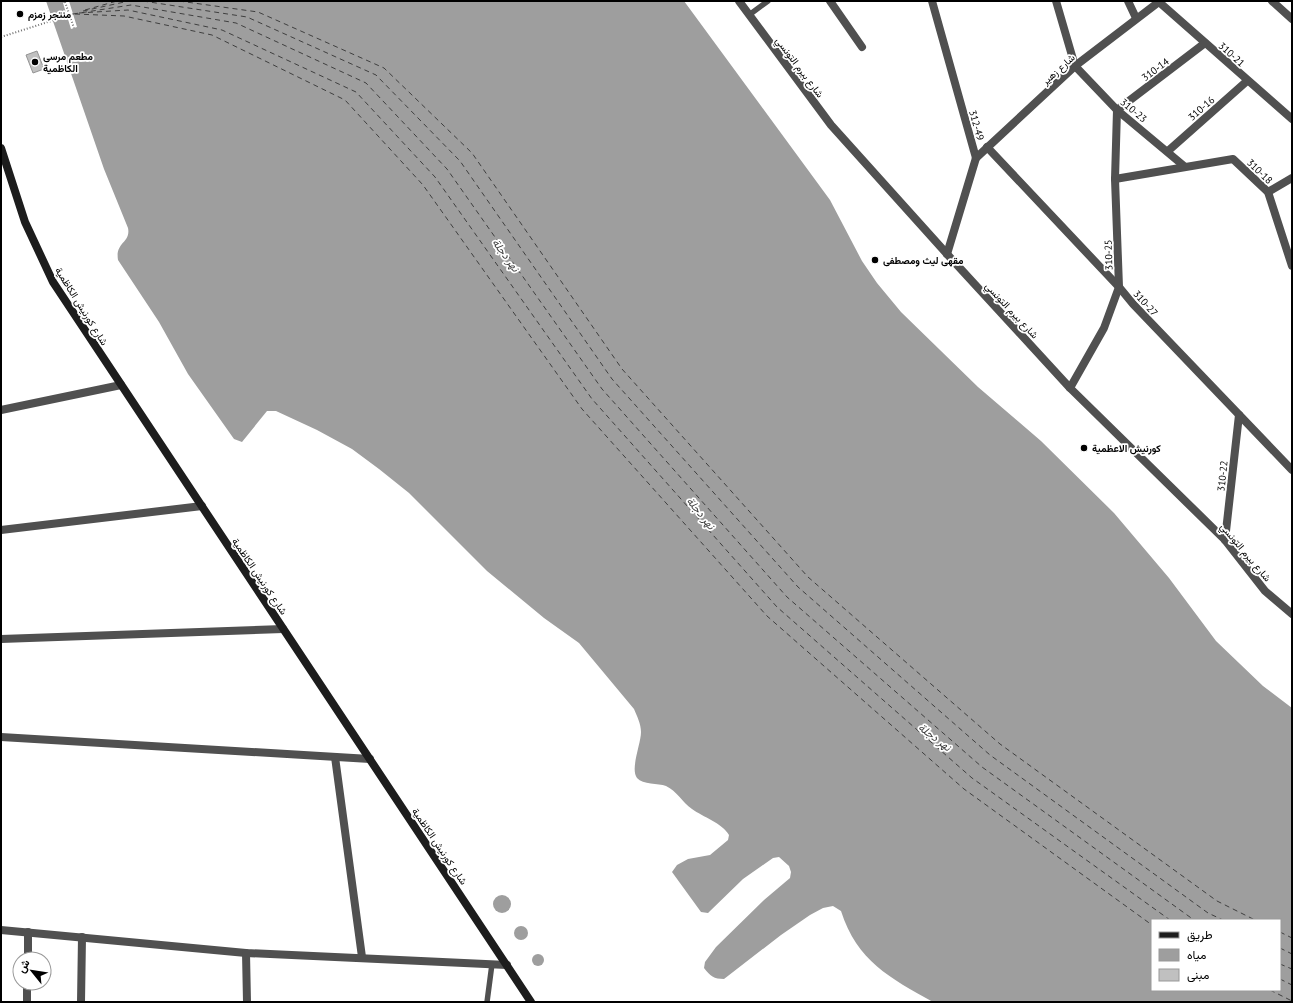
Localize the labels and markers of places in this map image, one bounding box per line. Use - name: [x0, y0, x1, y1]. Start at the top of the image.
- place label: منتجر زمزم: [28, 8, 72, 21]
- marker: منتجر زمزم: [15, 9, 25, 19]
- place label: مطعم مرسى الكاظمية: [43, 50, 94, 75]
- marker: مطعم مرسى الكاظمية: [30, 57, 40, 67]
- place label: مقهى ليث ومصطفى: [883, 254, 964, 267]
- marker: مقهى ليث ومصطفى: [870, 255, 880, 265]
- place label: كورنيش الاعظمية: [1092, 442, 1161, 455]
- marker: كورنيش الاعظمية: [1079, 443, 1089, 453]

